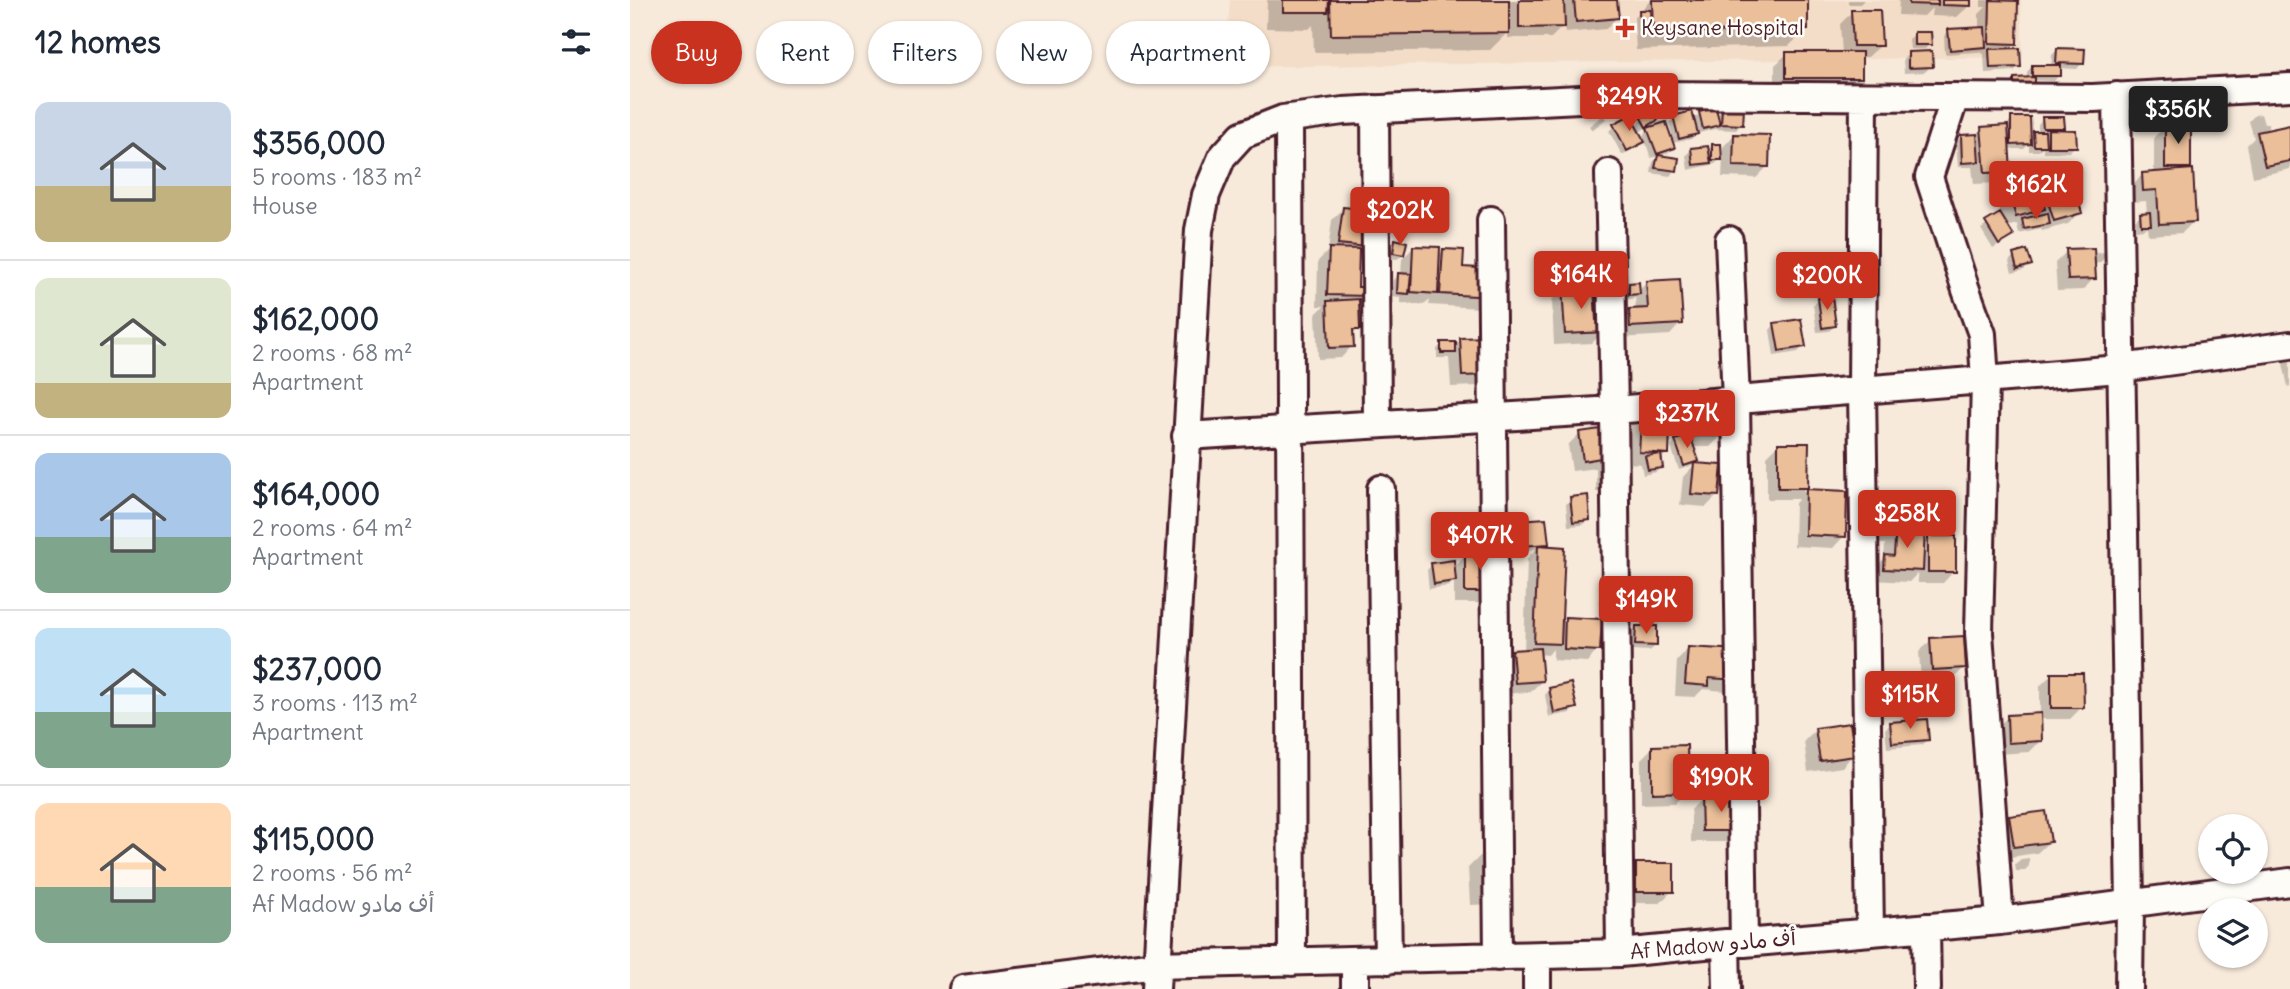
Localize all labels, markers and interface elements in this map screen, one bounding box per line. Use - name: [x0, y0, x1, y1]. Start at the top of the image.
- place label: Keysane Hospital: [1641, 14, 1804, 41]
- marker: Keysane Hospital: [1615, 18, 1635, 38]
- chip: Buy: [651, 21, 742, 84]
- chip: Rent: [756, 21, 854, 84]
- chip: Filters: [868, 21, 982, 84]
- chip: New: [996, 21, 1092, 84]
- chip: Apartment: [1106, 21, 1270, 84]
- text: 12 homes: [35, 23, 161, 61]
- icon: filters: [557, 23, 595, 61]
- pin: $249K: [1580, 74, 1678, 133]
- text: $249K: [1596, 81, 1662, 110]
- pin: $356K: [2129, 86, 2227, 146]
- text: $356K: [2145, 94, 2211, 123]
- text: $356,000: [252, 124, 386, 162]
- icon: home: [91, 130, 175, 214]
- text: 5 rooms · 183 m²: [252, 162, 422, 191]
- pin: $162K: [1987, 162, 2085, 221]
- text: $162K: [2005, 169, 2067, 198]
- pin: $202K: [1351, 188, 1449, 247]
- text: House: [252, 191, 318, 220]
- text: $202K: [1366, 195, 1434, 224]
- pin: $164K: [1532, 252, 1630, 311]
- pin: $200K: [1778, 252, 1876, 312]
- text: $164K: [1550, 259, 1612, 288]
- text: $200K: [1792, 260, 1862, 289]
- text: $162,000: [252, 300, 379, 338]
- icon: home: [91, 306, 175, 390]
- text: 2 rooms · 68 m²: [252, 338, 413, 367]
- text: Apartment: [252, 367, 364, 396]
- pin: $237K: [1638, 391, 1736, 450]
- text: $237K: [1655, 398, 1719, 427]
- text: $164,000: [252, 475, 380, 513]
- icon: home: [91, 481, 175, 565]
- pin: $258K: [1858, 490, 1956, 550]
- text: $258K: [1874, 498, 1940, 527]
- pin: $407K: [1431, 512, 1529, 572]
- text: 2 rooms · 64 m²: [252, 513, 413, 542]
- text: $407K: [1447, 520, 1513, 549]
- text: Apartment: [252, 542, 364, 571]
- pin: $149K: [1597, 576, 1695, 636]
- text: $149K: [1615, 584, 1677, 613]
- text: $237,000: [252, 650, 382, 688]
- icon: home: [91, 656, 175, 740]
- pin: $115K: [1861, 672, 1959, 731]
- text: $115K: [1881, 679, 1939, 708]
- text: 3 rooms · 113 m²: [252, 688, 418, 717]
- text: Apartment: [252, 717, 364, 746]
- pin: $190K: [1672, 754, 1770, 814]
- text: $190K: [1689, 762, 1753, 791]
- map controls: [2198, 814, 2268, 968]
- button: locate: [2198, 814, 2268, 884]
- text: $115,000: [252, 820, 375, 858]
- icon: home: [91, 831, 175, 915]
- text: 2 rooms · 56 m²: [252, 858, 413, 887]
- text: Af Madow أف مادو: [252, 889, 434, 918]
- button: layers: [2198, 898, 2268, 968]
- street label: Af Madow أف مادو: [1629, 924, 1797, 965]

